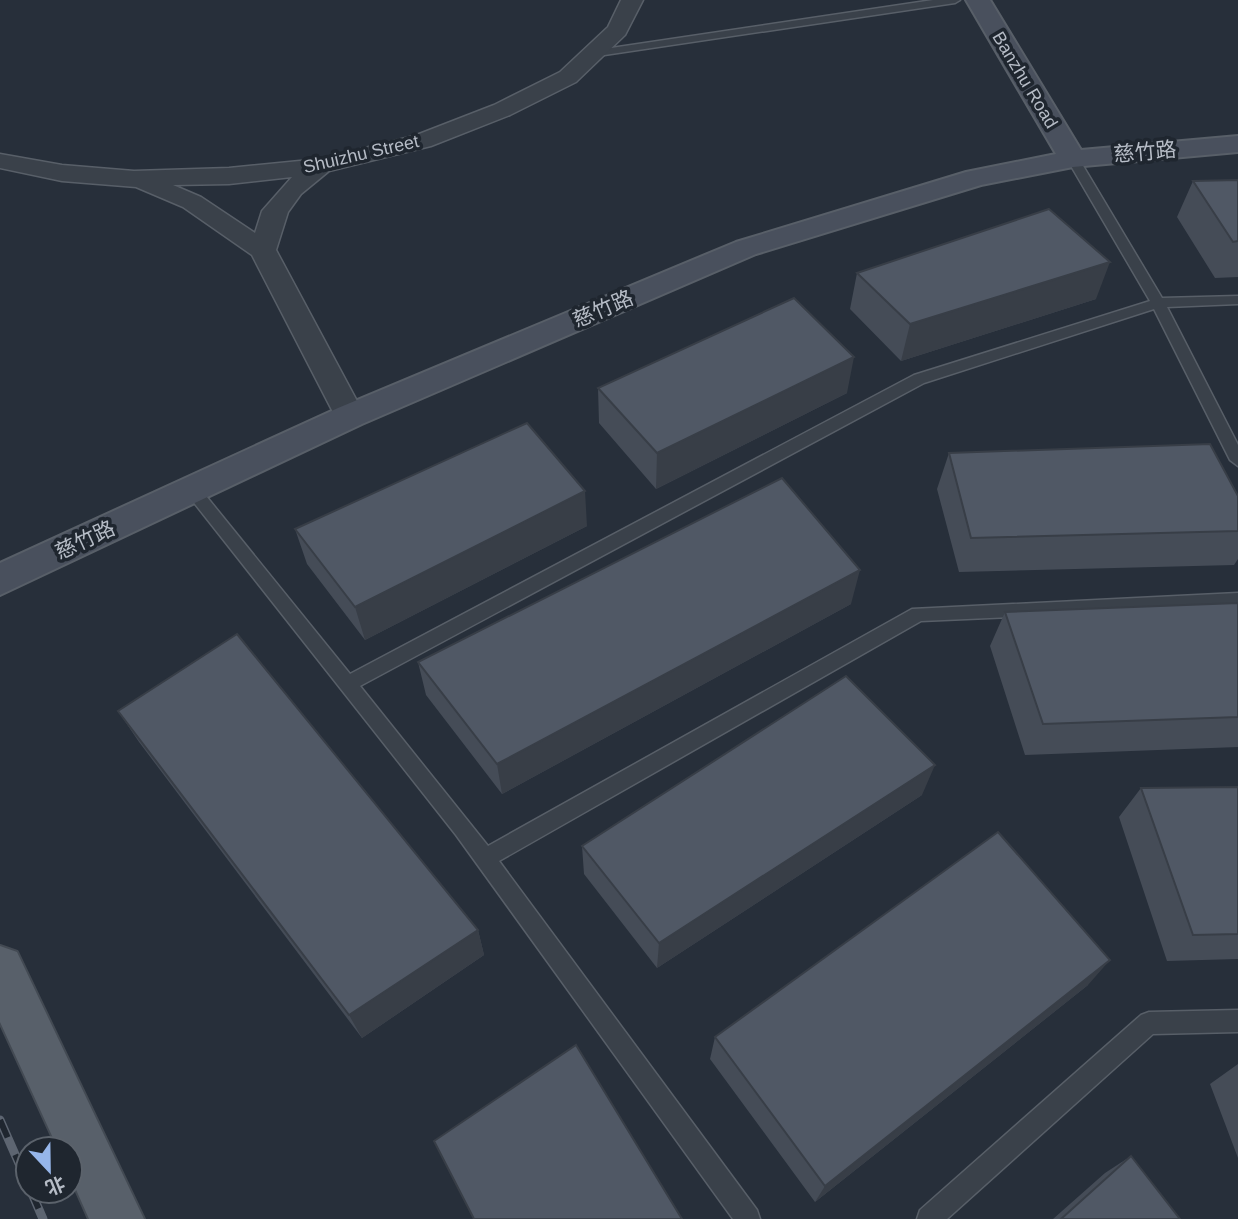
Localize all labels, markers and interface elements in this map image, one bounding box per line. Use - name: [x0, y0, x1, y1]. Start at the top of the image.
- street label: Banzhu Road: [988, 28, 1062, 132]
- street label: Shuizhu Street: [301, 131, 421, 177]
- street label: 慈竹路: [1113, 137, 1177, 166]
- street label: 慈竹路: [569, 286, 636, 331]
- street label: 慈竹路: [51, 516, 118, 563]
- north arrow: [14, 1135, 84, 1205]
- text: 北: [42, 1172, 68, 1199]

